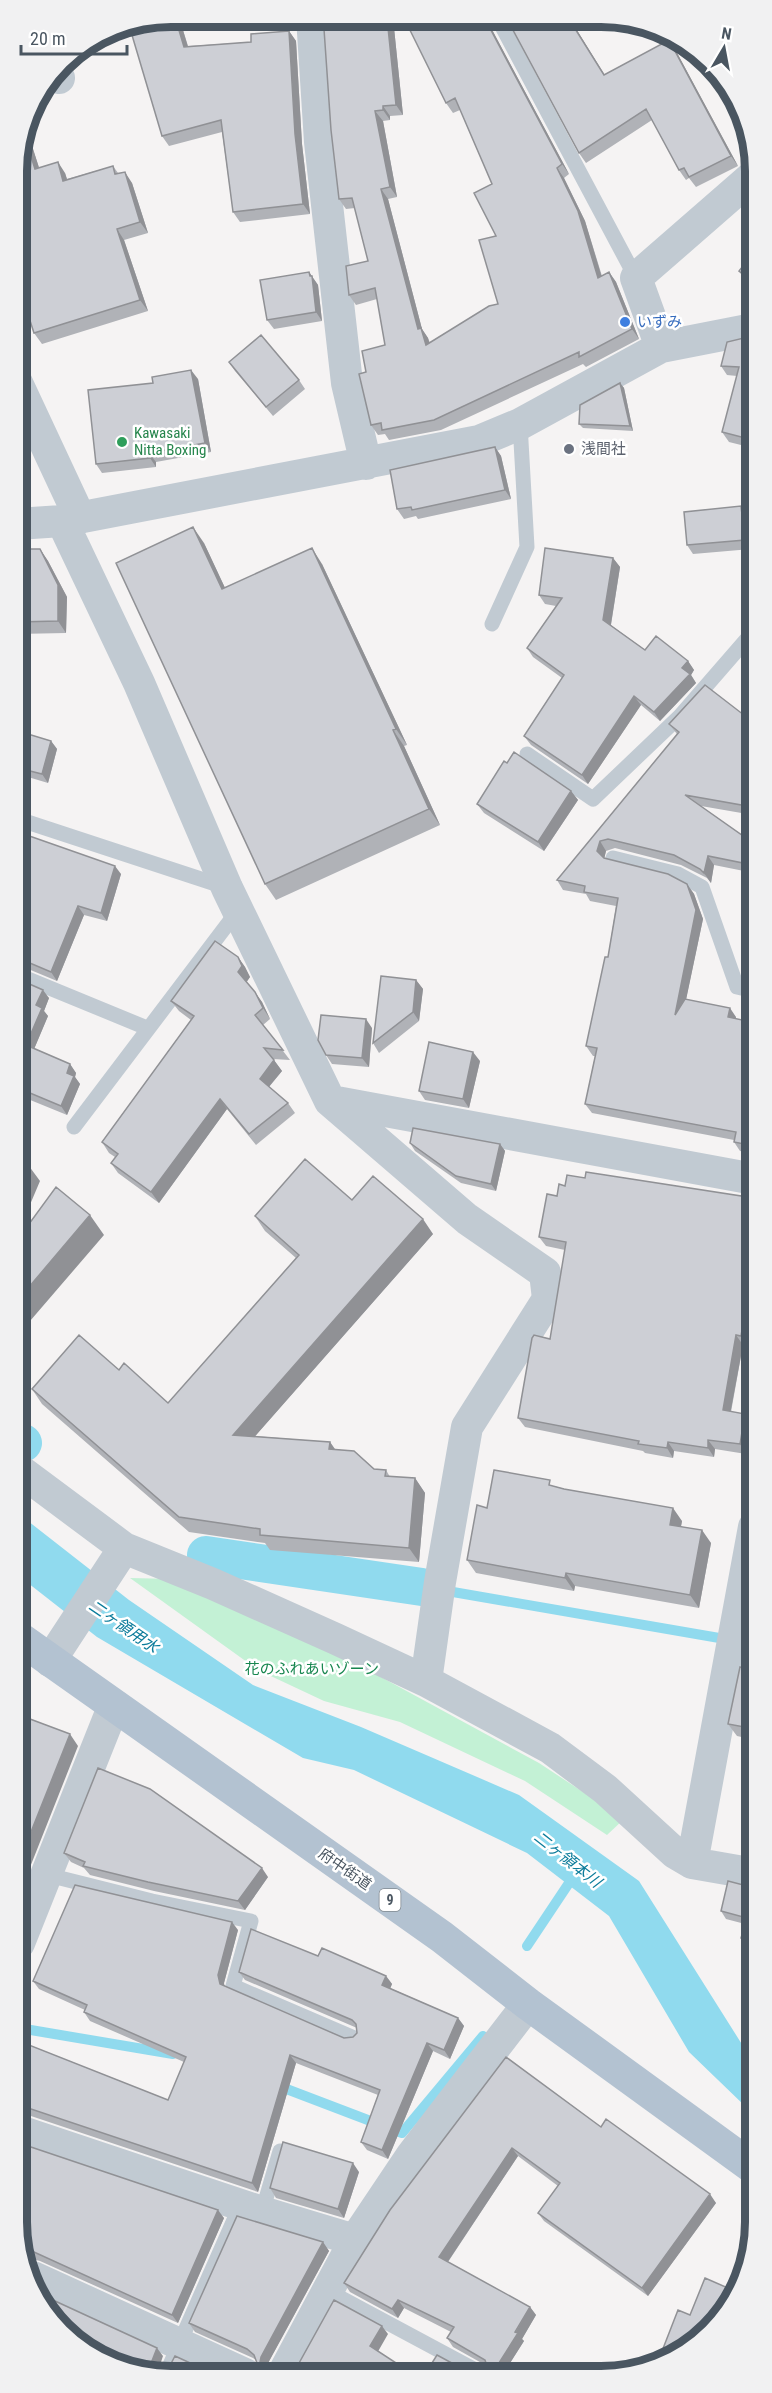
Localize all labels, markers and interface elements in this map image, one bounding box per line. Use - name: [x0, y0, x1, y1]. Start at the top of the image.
- scale bar: [21, 18, 128, 56]
- north arrow: [694, 18, 754, 78]
- text: N: [720, 24, 733, 44]
- text: 20 m: [30, 28, 65, 49]
- place label: いずみ: [637, 313, 682, 331]
- marker: いずみ: [618, 315, 632, 329]
- place label: Kawasaki Nitta Boxing: [134, 424, 207, 459]
- marker: Kawasaki Nitta Boxing: [115, 435, 129, 449]
- place label: 浅間社: [581, 440, 626, 458]
- marker: 浅間社: [562, 442, 576, 456]
- water label: 二ヶ領用水: [85, 1596, 164, 1658]
- park label: 花のふれあいゾーン: [245, 1660, 379, 1678]
- water label: 二ヶ領本川: [530, 1827, 607, 1893]
- street label: 府中街道: [315, 1844, 375, 1894]
- road number: 9: [380, 1889, 400, 1911]

